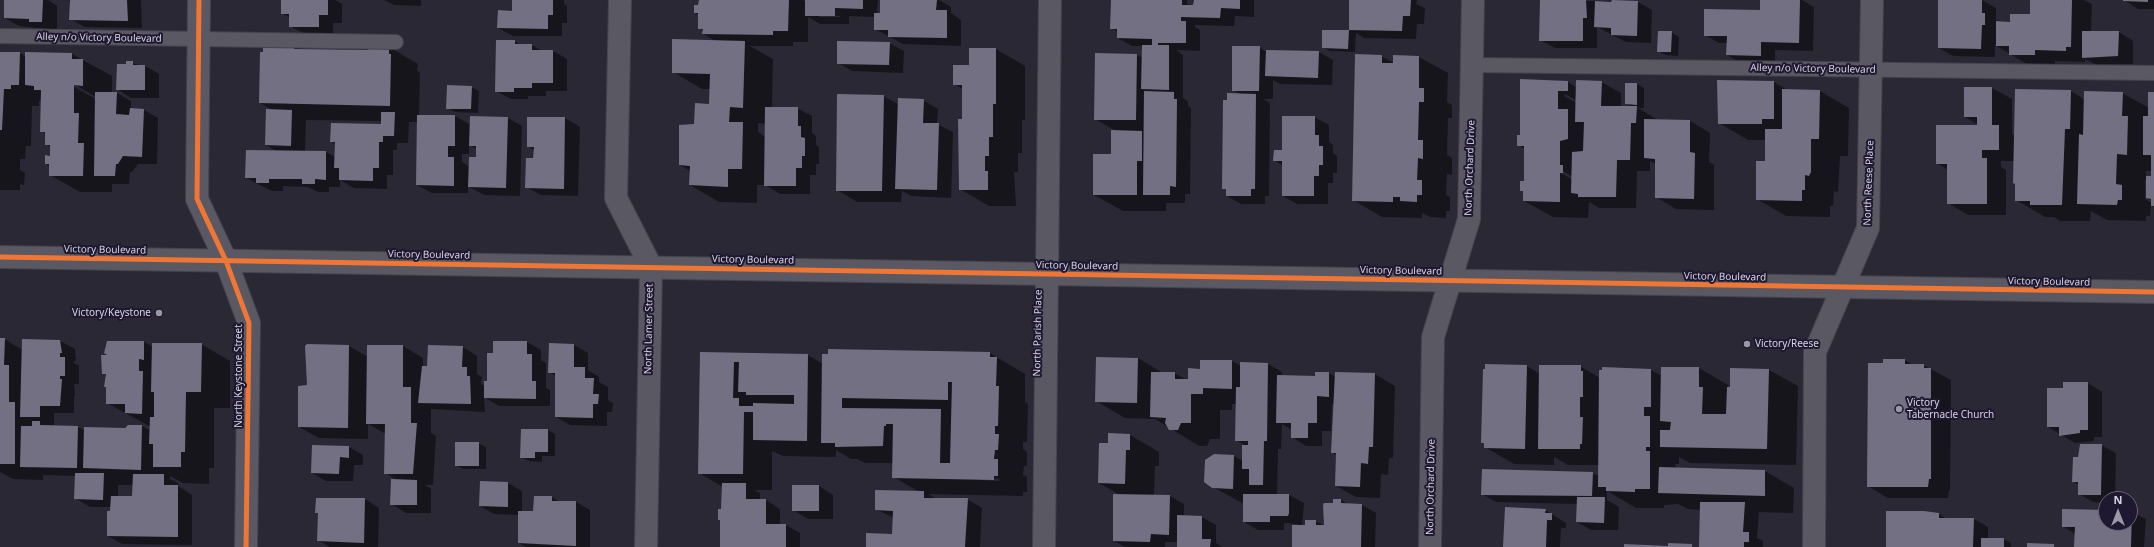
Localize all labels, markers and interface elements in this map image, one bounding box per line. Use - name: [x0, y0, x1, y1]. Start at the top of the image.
- street label: Alley n/o Victory Boulevard: [36, 31, 162, 45]
- street label: Alley n/o Victory Boulevard: [1750, 62, 1876, 76]
- street label: North Orchard Drive: [1462, 120, 1478, 216]
- street label: North Reese Place: [1862, 140, 1876, 226]
- street label: Victory Boulevard: [64, 243, 146, 257]
- street label: Victory Boulevard: [388, 248, 470, 262]
- street label: Victory Boulevard: [712, 253, 794, 267]
- street label: Victory Boulevard: [1036, 259, 1118, 273]
- street label: Victory Boulevard: [1360, 264, 1442, 278]
- street label: Victory Boulevard: [1684, 270, 1766, 284]
- street label: Victory Boulevard: [2008, 275, 2090, 289]
- street label: North Lamer Street: [642, 284, 656, 374]
- street label: North Parish Place: [1031, 290, 1045, 376]
- place label: Victory/Keystone: [72, 307, 151, 319]
- marker: Victory/Keystone: [154, 308, 164, 318]
- street label: North Keystone Street: [233, 324, 245, 428]
- place label: Victory/Reese: [1755, 338, 1819, 350]
- marker: Victory/Reese: [1742, 339, 1752, 349]
- place label: Victory Tabernacle Church: [1907, 397, 1994, 420]
- marker: Victory Tabernacle Church: [1894, 404, 1904, 414]
- street label: North Orchard Drive: [1424, 439, 1438, 535]
- north arrow: [2098, 491, 2138, 531]
- text: N: [2114, 492, 2122, 507]

